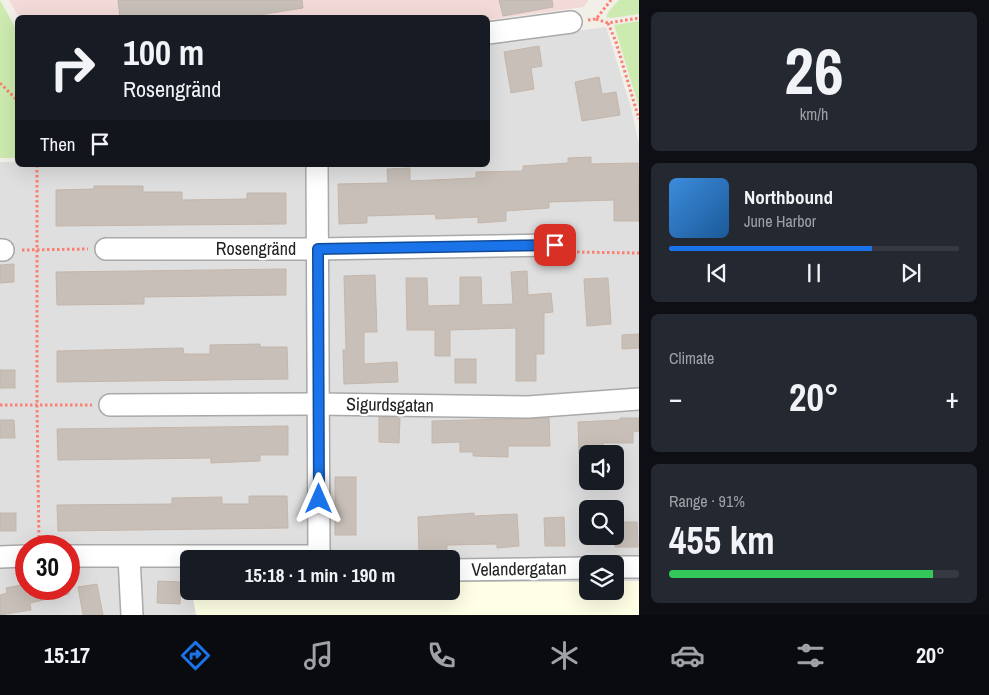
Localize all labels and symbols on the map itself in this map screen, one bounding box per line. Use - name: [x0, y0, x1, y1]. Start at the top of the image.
- pin: [534, 224, 576, 266]
- street label: Rosengränd: [216, 236, 296, 261]
- street label: Sigurdsgatan: [346, 391, 434, 418]
- position arrow: [292, 472, 344, 524]
- speed limit sign: 30: [15, 535, 80, 600]
- street label: Velandergatan: [471, 555, 567, 582]

